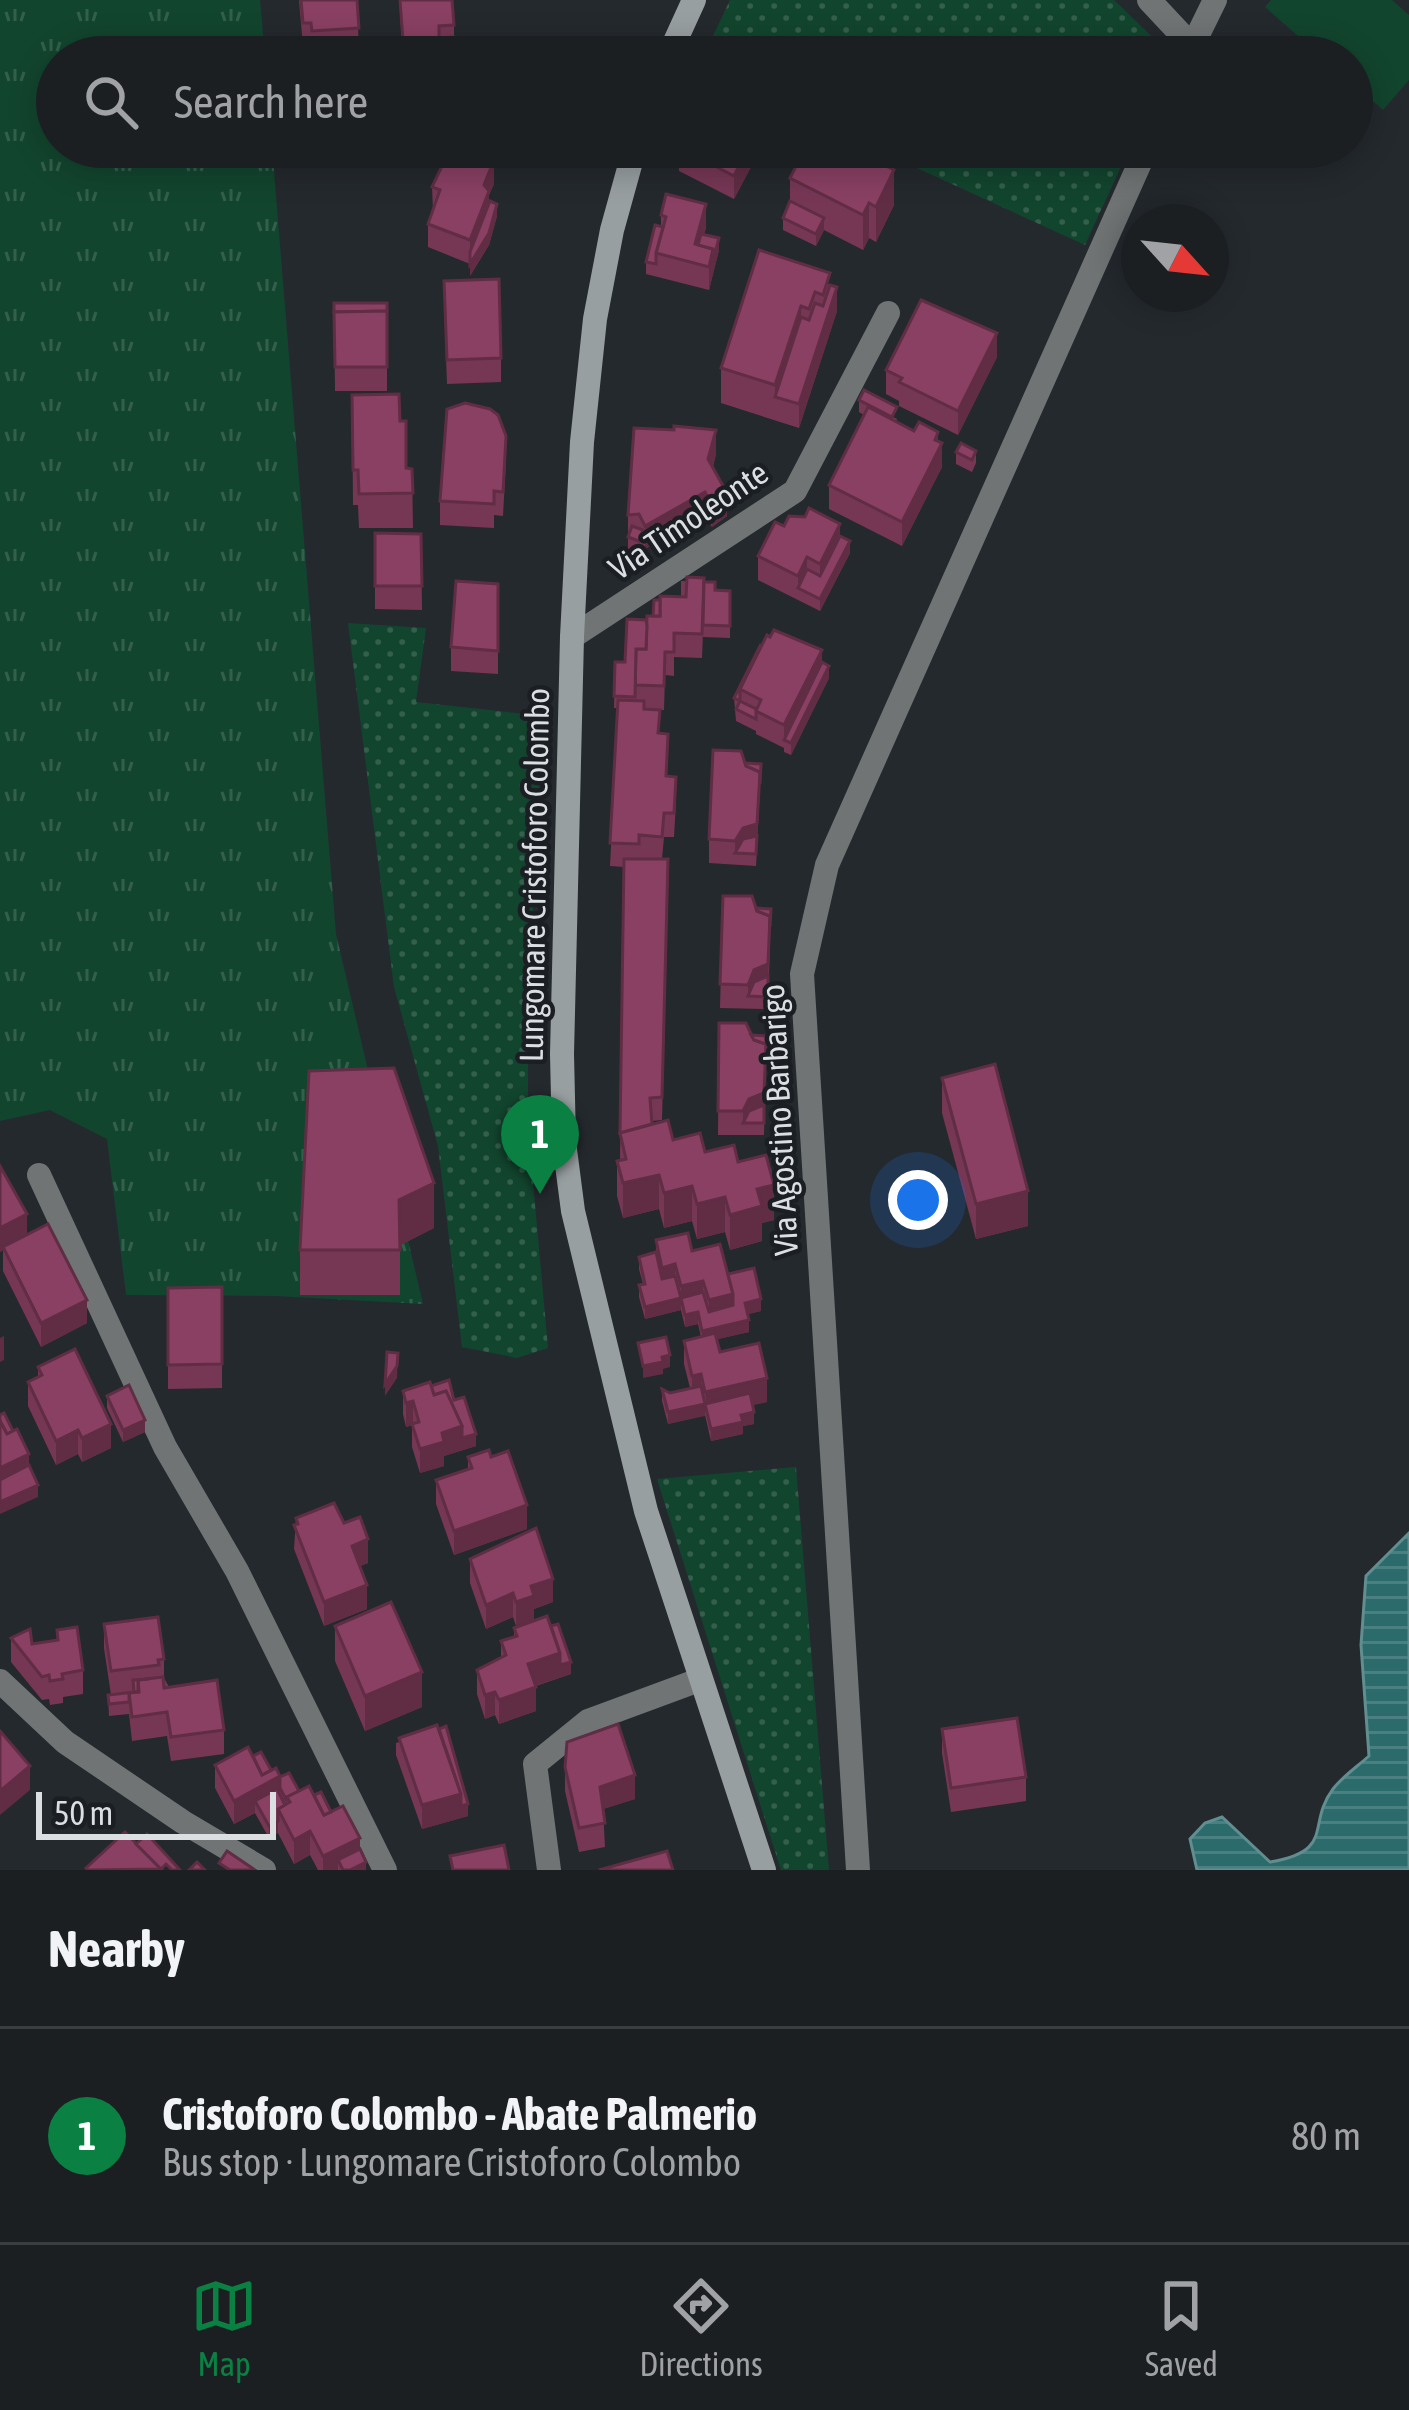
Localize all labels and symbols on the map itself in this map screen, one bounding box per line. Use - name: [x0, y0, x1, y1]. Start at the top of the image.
- north arrow: [1121, 204, 1229, 312]
- street label: Via Timoleonte: [601, 453, 775, 587]
- street label: Lungomare Cristoforo Colombo: [512, 688, 556, 1062]
- street label: Via Agostino Barbarigo: [753, 983, 805, 1257]
- pin: 1: [501, 1095, 579, 1194]
- your location: [888, 1170, 948, 1230]
- scale bar: [36, 1786, 276, 1839]

